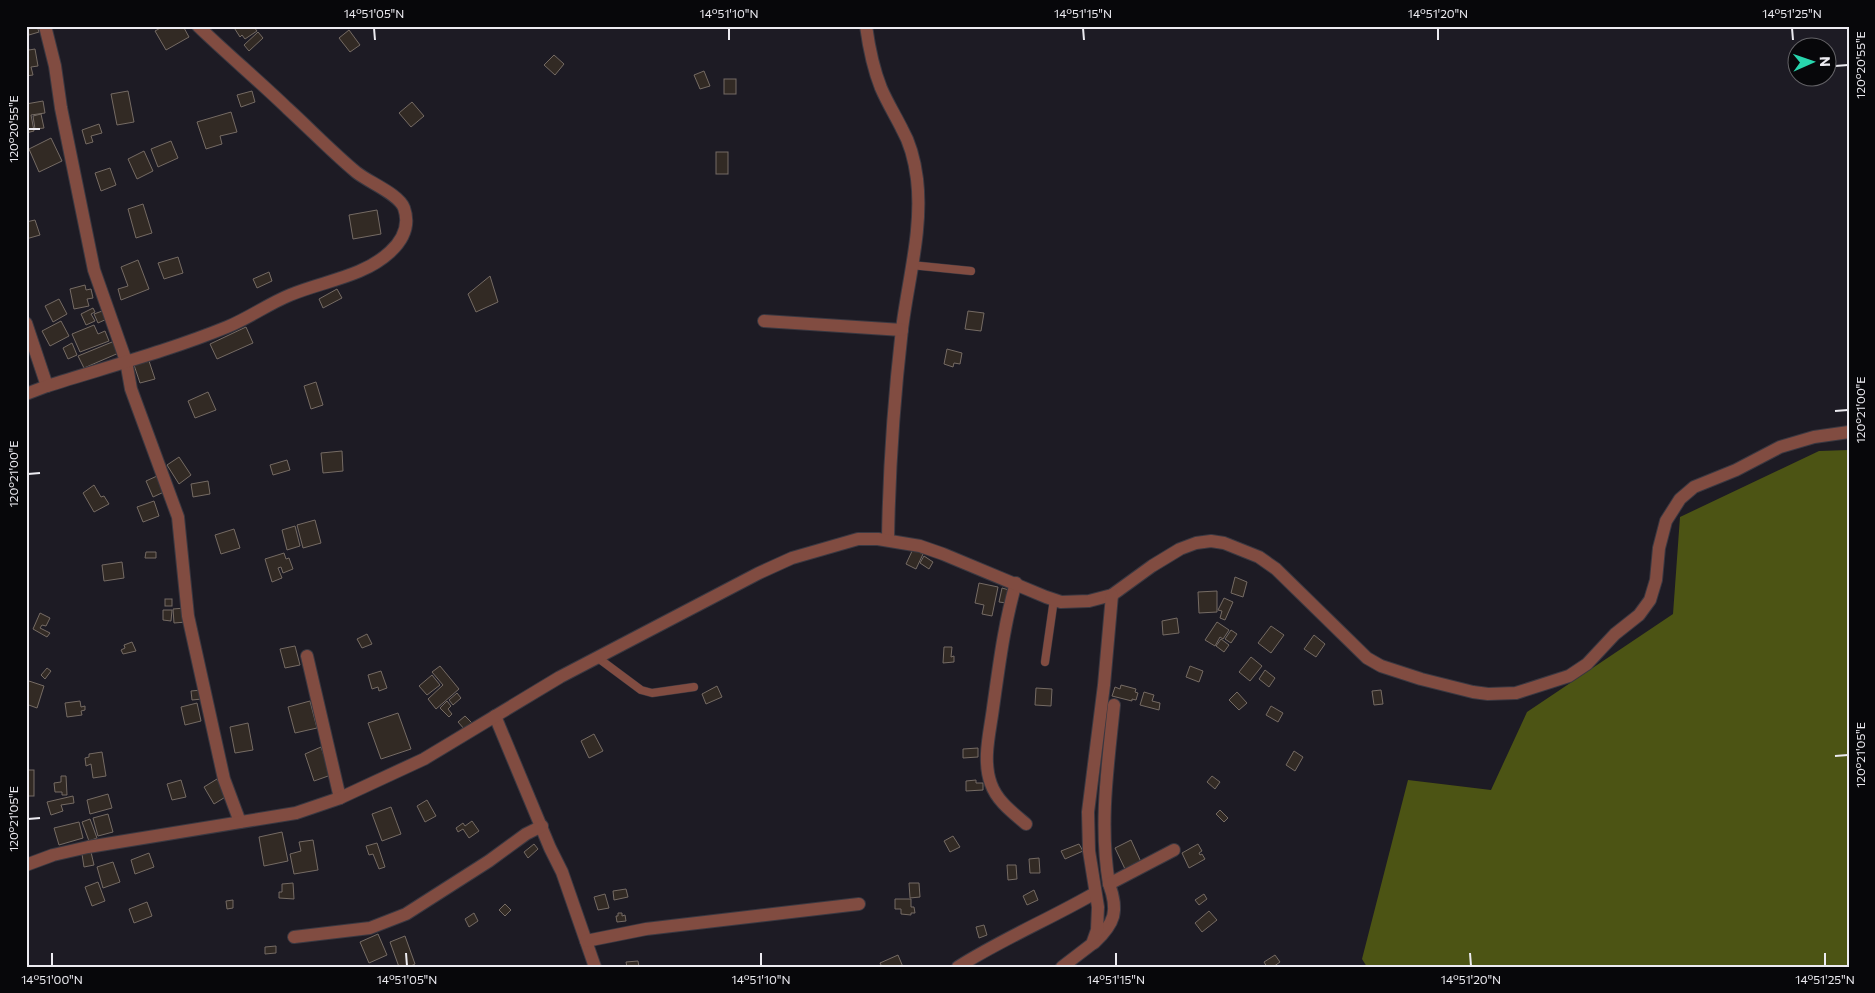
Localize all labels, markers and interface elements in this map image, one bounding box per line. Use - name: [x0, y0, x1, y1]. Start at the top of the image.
- text: 14°51'05"N: [344, 6, 404, 20]
- text: 14°51'10"N: [700, 6, 758, 20]
- text: 14°51'15"N: [1054, 6, 1112, 20]
- text: 14°51'20"N: [1408, 6, 1468, 20]
- text: 14°51'25"N: [1762, 6, 1822, 20]
- text: 120°20'55"E: [1853, 31, 1867, 99]
- north arrow: [1788, 38, 1838, 88]
- text: N: [1817, 56, 1834, 67]
- text: 120°20'55"E: [6, 95, 20, 163]
- text: 120°21'00"E: [1853, 377, 1867, 443]
- text: 120°21'00"E: [6, 441, 20, 507]
- text: 120°21'05"E: [1853, 722, 1867, 788]
- text: 120°21'05"E: [6, 786, 20, 852]
- text: 14°51'00"N: [21, 972, 83, 986]
- text: 14°51'05"N: [377, 972, 437, 986]
- text: 14°51'10"N: [732, 972, 790, 986]
- text: 14°51'15"N: [1087, 972, 1145, 986]
- text: 14°51'20"N: [1441, 972, 1501, 986]
- text: 14°51'25"N: [1795, 972, 1855, 986]

